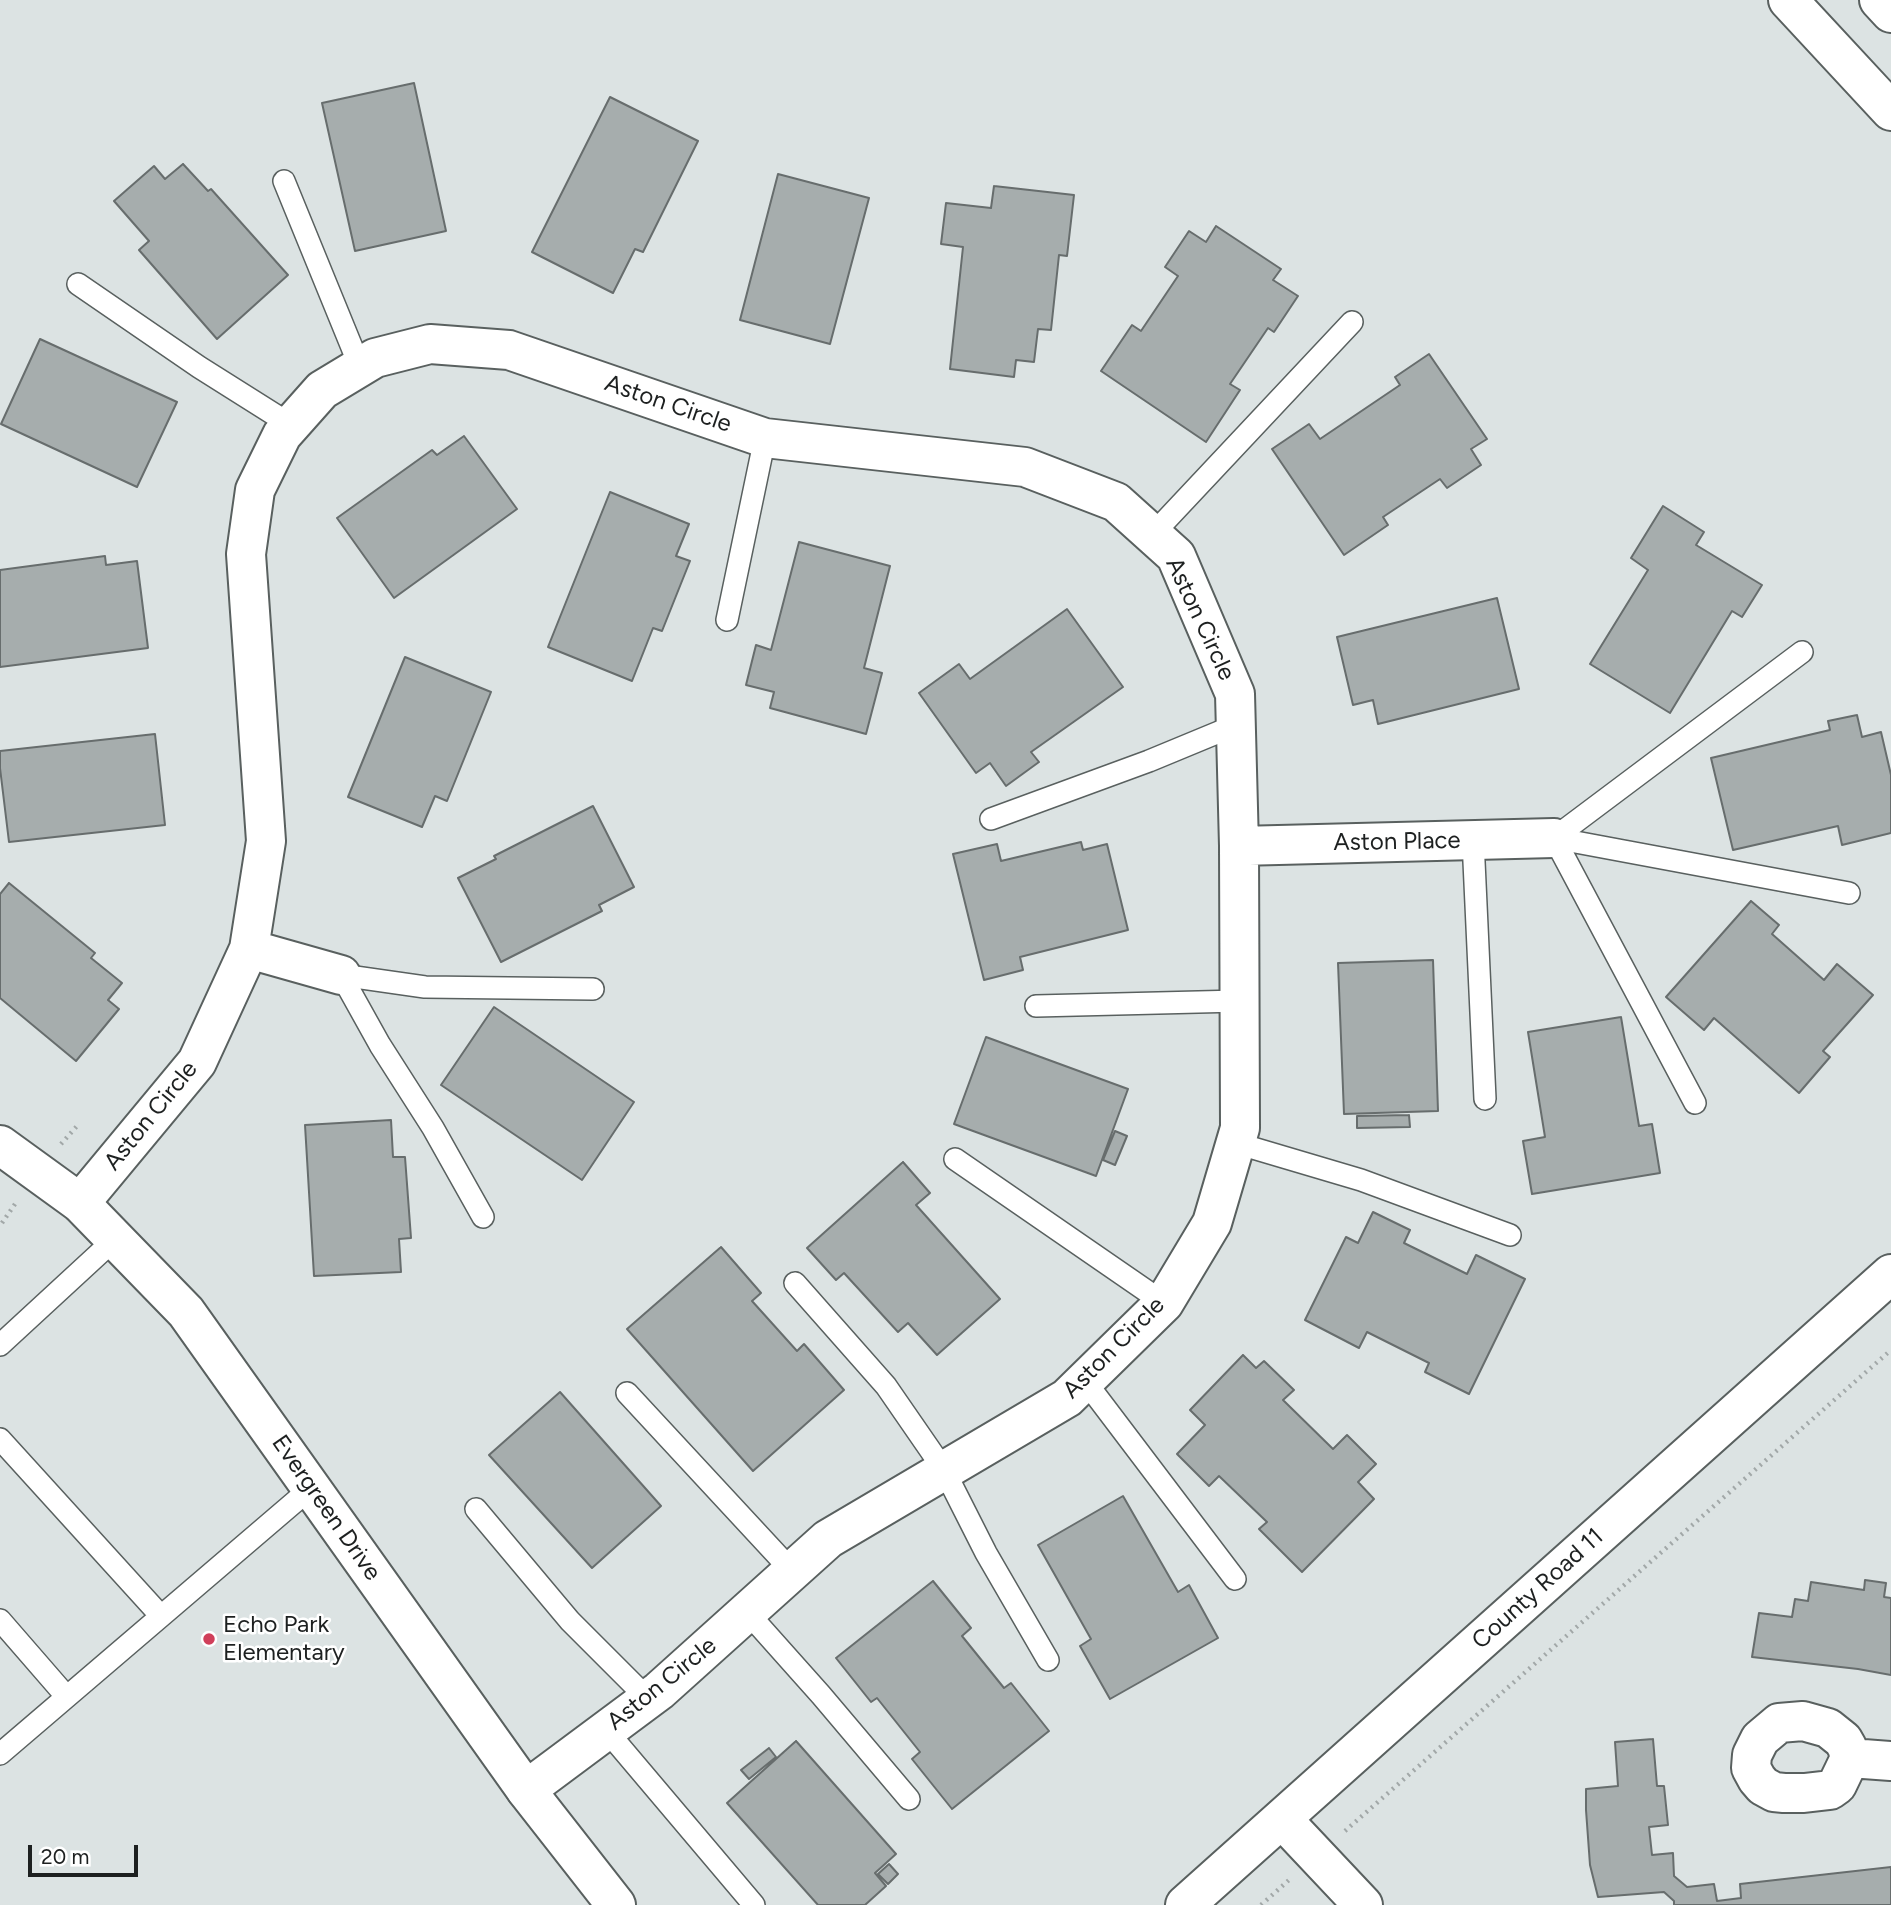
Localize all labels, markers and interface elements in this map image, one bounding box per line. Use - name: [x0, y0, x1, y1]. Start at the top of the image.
- street label: Aston Circle: [601, 369, 735, 439]
- street label: Aston Circle: [1159, 553, 1241, 685]
- street label: Aston Place: [1333, 826, 1461, 858]
- street label: Aston Circle: [98, 1056, 204, 1176]
- street label: Aston Circle: [1057, 1291, 1171, 1405]
- street label: Evergreen Drive: [265, 1430, 387, 1586]
- street label: County Road 11: [1466, 1523, 1610, 1655]
- place label: Echo Park Elementary: [223, 1611, 344, 1667]
- marker: Echo Park Elementary: [201, 1631, 217, 1647]
- street label: Aston Circle: [602, 1631, 722, 1737]
- scale bar: [32, 1832, 142, 1876]
- text: 20 m: [41, 1844, 89, 1869]

